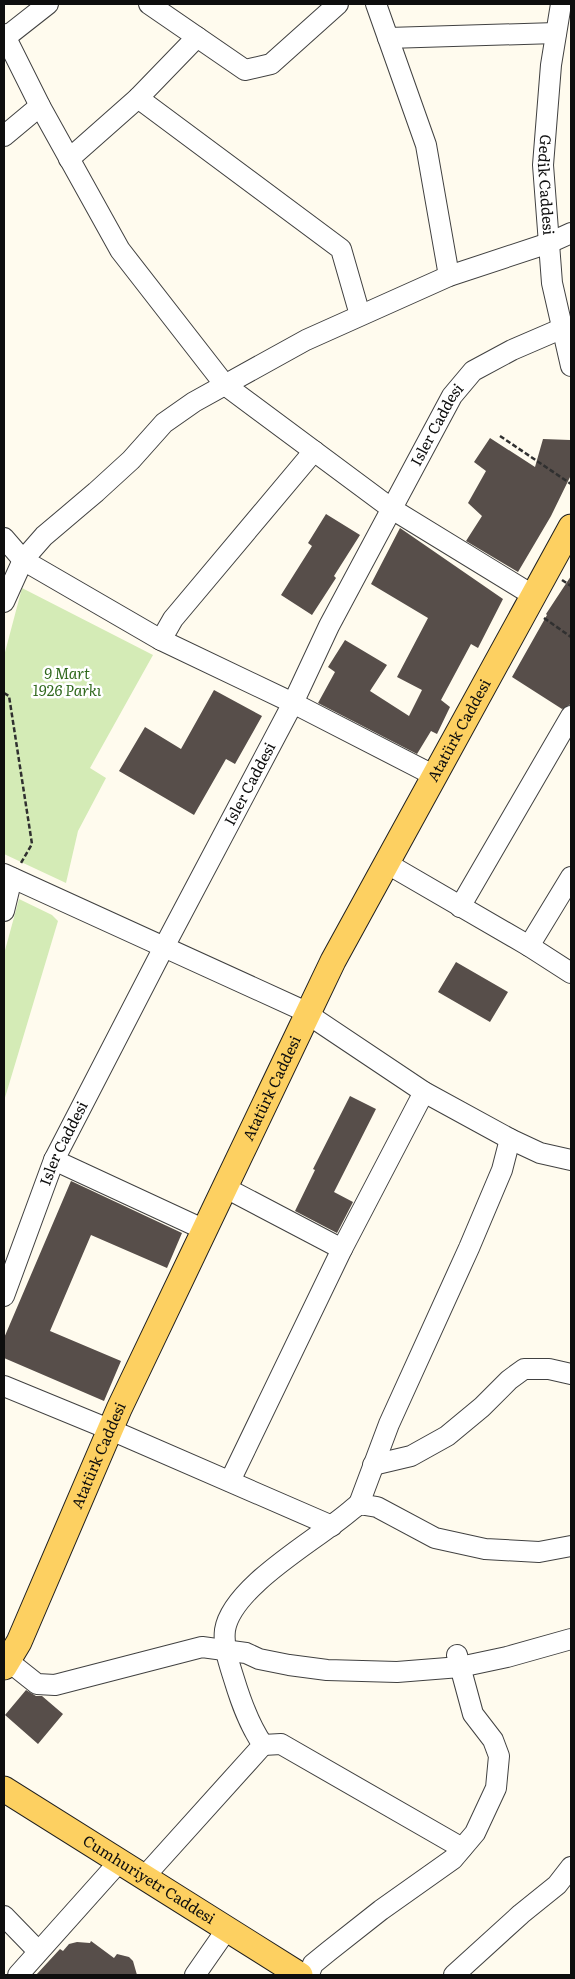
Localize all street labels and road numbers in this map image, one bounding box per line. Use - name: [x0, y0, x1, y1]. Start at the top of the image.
- street label: Gedik Caddesi: [533, 134, 561, 236]
- street label: Isler Caddesi: [404, 378, 468, 470]
- street label: Atatürk Caddesi: [421, 674, 496, 785]
- street label: Isler Caddesi: [217, 738, 280, 829]
- street label: Atatürk Caddesi: [236, 1031, 306, 1144]
- street label: Isler Caddesi: [33, 1096, 93, 1188]
- street label: Atatürk Caddesi: [65, 1398, 131, 1512]
- street label: Cumhuriyetr Caddesi: [79, 1828, 220, 1929]

